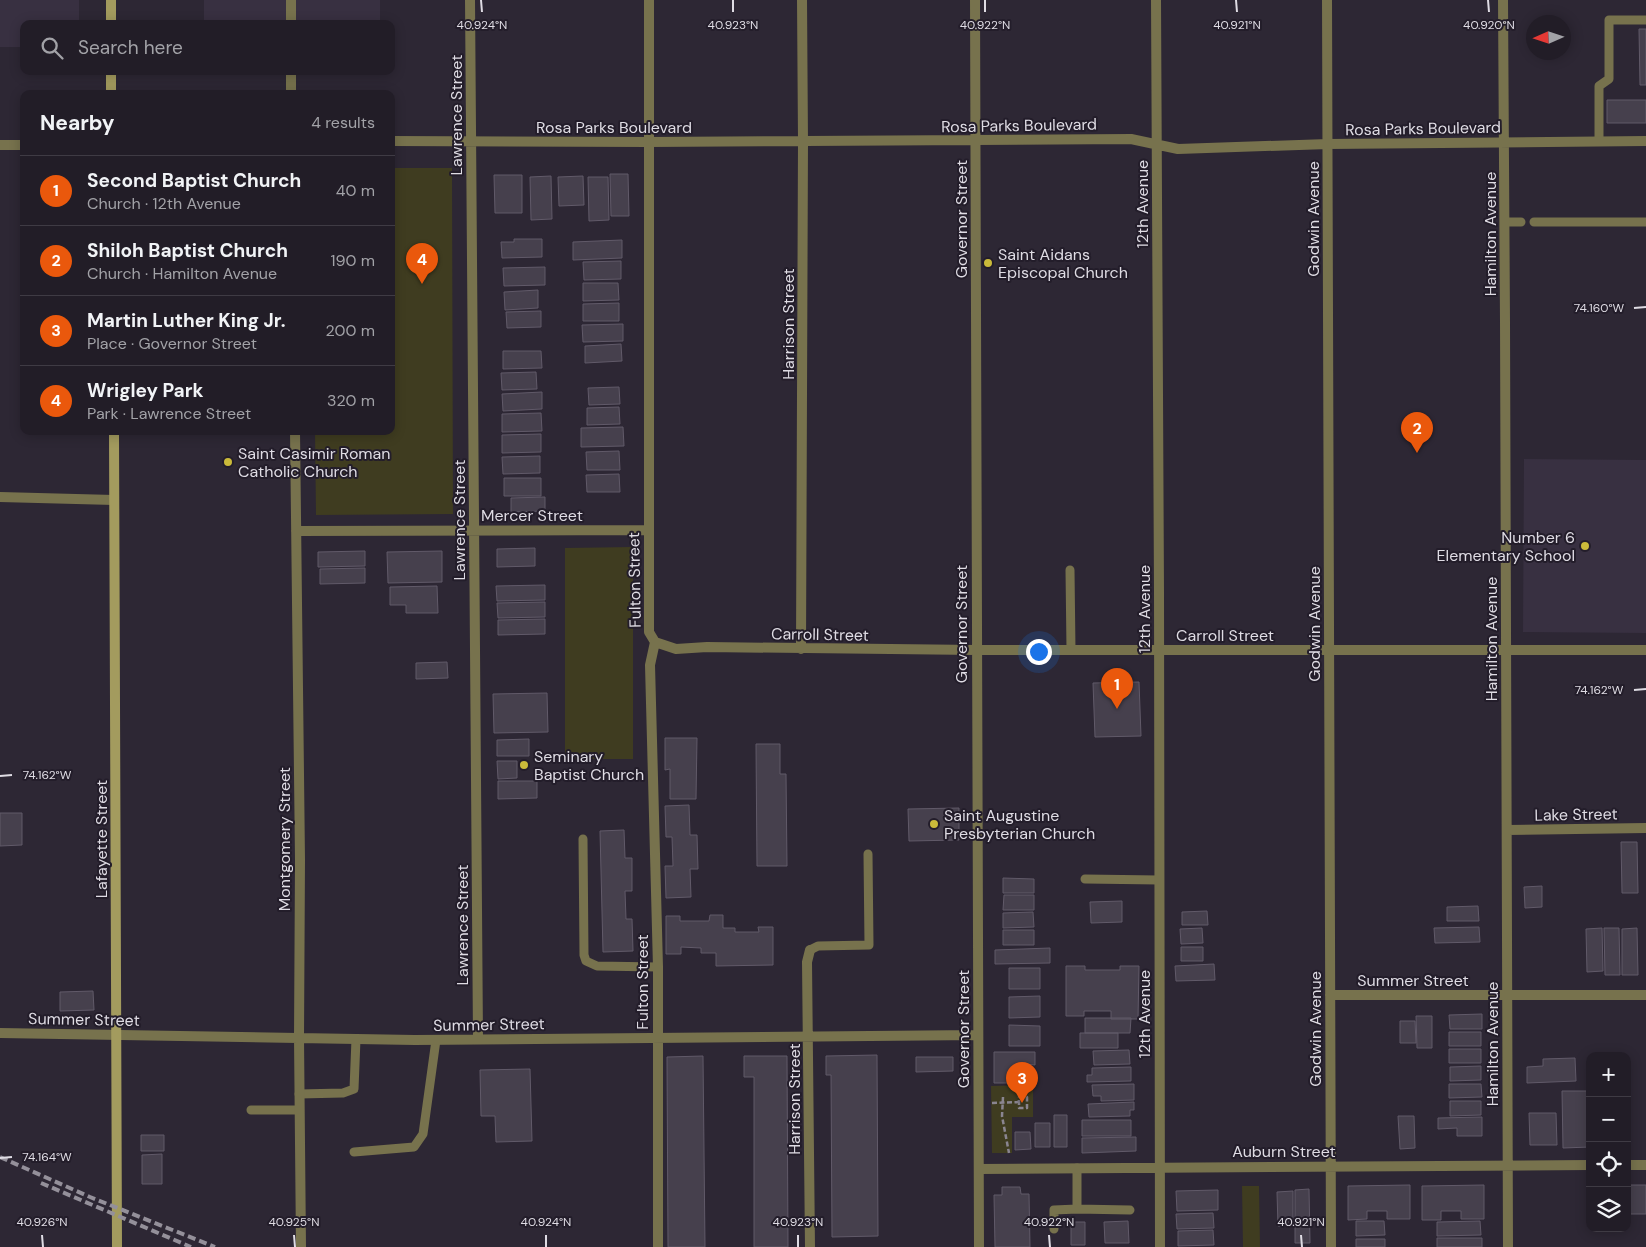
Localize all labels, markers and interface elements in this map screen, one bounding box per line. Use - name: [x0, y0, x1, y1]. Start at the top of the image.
- north arrow: [1526, 15, 1571, 60]
- text: 40.924°N: [457, 17, 507, 33]
- text: 40.923°N: [708, 17, 758, 33]
- text: 40.922°N: [960, 17, 1010, 33]
- text: 40.921°N: [1213, 17, 1261, 33]
- text: 40.920°N: [1463, 17, 1515, 33]
- search box: [20, 20, 395, 75]
- icon: search: [38, 34, 66, 62]
- text: Search here: [78, 35, 183, 60]
- street label: Lawrence Street: [446, 55, 467, 175]
- text: Nearby: [40, 109, 114, 137]
- text: 4 results: [311, 112, 375, 133]
- street label: Rosa Parks Boulevard: [941, 114, 1097, 137]
- street label: Rosa Parks Boulevard: [536, 117, 692, 138]
- street label: Rosa Parks Boulevard: [1345, 117, 1501, 140]
- street label: Governor Street: [951, 160, 972, 278]
- street label: 12th Avenue: [1132, 160, 1153, 248]
- street label: Godwin Avenue: [1303, 161, 1324, 277]
- text: Second Baptist Church: [87, 168, 301, 193]
- street label: Hamilton Avenue: [1480, 172, 1501, 296]
- text: 1: [53, 180, 59, 201]
- text: 40 m: [336, 180, 375, 201]
- text: Church · 12th Avenue: [87, 193, 241, 214]
- text: Shiloh Baptist Church: [87, 238, 288, 263]
- pin: 4: [406, 243, 438, 284]
- place label: Saint Aidans Episcopal Church: [998, 244, 1128, 283]
- text: 2: [51, 250, 61, 271]
- text: 190 m: [331, 250, 375, 271]
- marker: Saint Aidans Episcopal Church: [982, 257, 994, 269]
- text: Church · Hamilton Avenue: [87, 263, 277, 284]
- street label: Harrison Street: [778, 268, 799, 380]
- text: 74.160°W: [1574, 300, 1625, 316]
- text: Martin Luther King Jr.: [87, 308, 286, 333]
- text: 3: [51, 320, 61, 341]
- text: 200 m: [326, 320, 375, 341]
- text: Place · Governor Street: [87, 333, 257, 354]
- text: Wrigley Park: [87, 378, 203, 403]
- text: 4: [51, 390, 61, 411]
- text: 320 m: [327, 390, 375, 411]
- text: Park · Lawrence Street: [87, 403, 251, 424]
- pin: 2: [1401, 412, 1433, 453]
- place label: Saint Casimir Roman Catholic Church: [238, 443, 391, 482]
- marker: Saint Casimir Roman Catholic Church: [222, 456, 234, 468]
- street label: Lawrence Street: [449, 460, 470, 580]
- street label: Mercer Street: [481, 505, 583, 526]
- place label: Number 6 Elementary School: [1437, 527, 1575, 566]
- street label: Fulton Street: [623, 532, 646, 628]
- marker: Number 6 Elementary School: [1579, 540, 1591, 552]
- street label: Governor Street: [951, 565, 972, 683]
- street label: 12th Avenue: [1134, 565, 1155, 653]
- street label: Godwin Avenue: [1304, 566, 1325, 682]
- street label: Hamilton Avenue: [1481, 577, 1502, 701]
- street label: Carroll Street: [771, 623, 869, 646]
- street label: Carroll Street: [1176, 625, 1274, 646]
- your location: [1026, 639, 1052, 665]
- pin: 1: [1101, 668, 1133, 709]
- text: 74.162°W: [1575, 682, 1624, 698]
- place label: Seminary Baptist Church: [534, 746, 644, 785]
- marker: Seminary Baptist Church: [518, 759, 530, 771]
- text: 74.162°W: [23, 767, 72, 783]
- street label: Montgomery Street: [274, 767, 295, 911]
- street label: Lafayette Street: [91, 780, 112, 898]
- street label: Lake Street: [1534, 803, 1618, 826]
- place label: Saint Augustine Presbyterian Church: [944, 805, 1095, 844]
- marker: Saint Augustine Presbyterian Church: [928, 818, 940, 830]
- street label: Lawrence Street: [452, 865, 473, 985]
- street label: Fulton Street: [632, 934, 653, 1030]
- street label: Governor Street: [953, 970, 974, 1088]
- street label: 12th Avenue: [1134, 970, 1155, 1058]
- street label: Summer Street: [1357, 970, 1469, 991]
- street label: Godwin Avenue: [1305, 971, 1326, 1087]
- street label: Hamilton Avenue: [1482, 982, 1503, 1106]
- street label: Summer Street: [28, 1008, 140, 1031]
- street label: Summer Street: [433, 1013, 545, 1036]
- street label: Harrison Street: [784, 1043, 805, 1155]
- map controls: [1586, 1052, 1631, 1232]
- button: +: [1586, 1052, 1631, 1097]
- pin: 3: [1006, 1062, 1038, 1103]
- button: −: [1586, 1097, 1631, 1142]
- street label: Auburn Street: [1232, 1141, 1336, 1162]
- button: locate: [1586, 1142, 1631, 1187]
- text: 74.164°W: [22, 1149, 72, 1165]
- button: layers: [1586, 1187, 1631, 1232]
- text: 40.926°N: [16, 1214, 68, 1230]
- text: 40.925°N: [268, 1214, 320, 1230]
- text: 40.924°N: [521, 1214, 571, 1230]
- text: 40.923°N: [773, 1214, 823, 1230]
- text: 40.922°N: [1024, 1214, 1074, 1230]
- text: 40.921°N: [1277, 1214, 1325, 1230]

